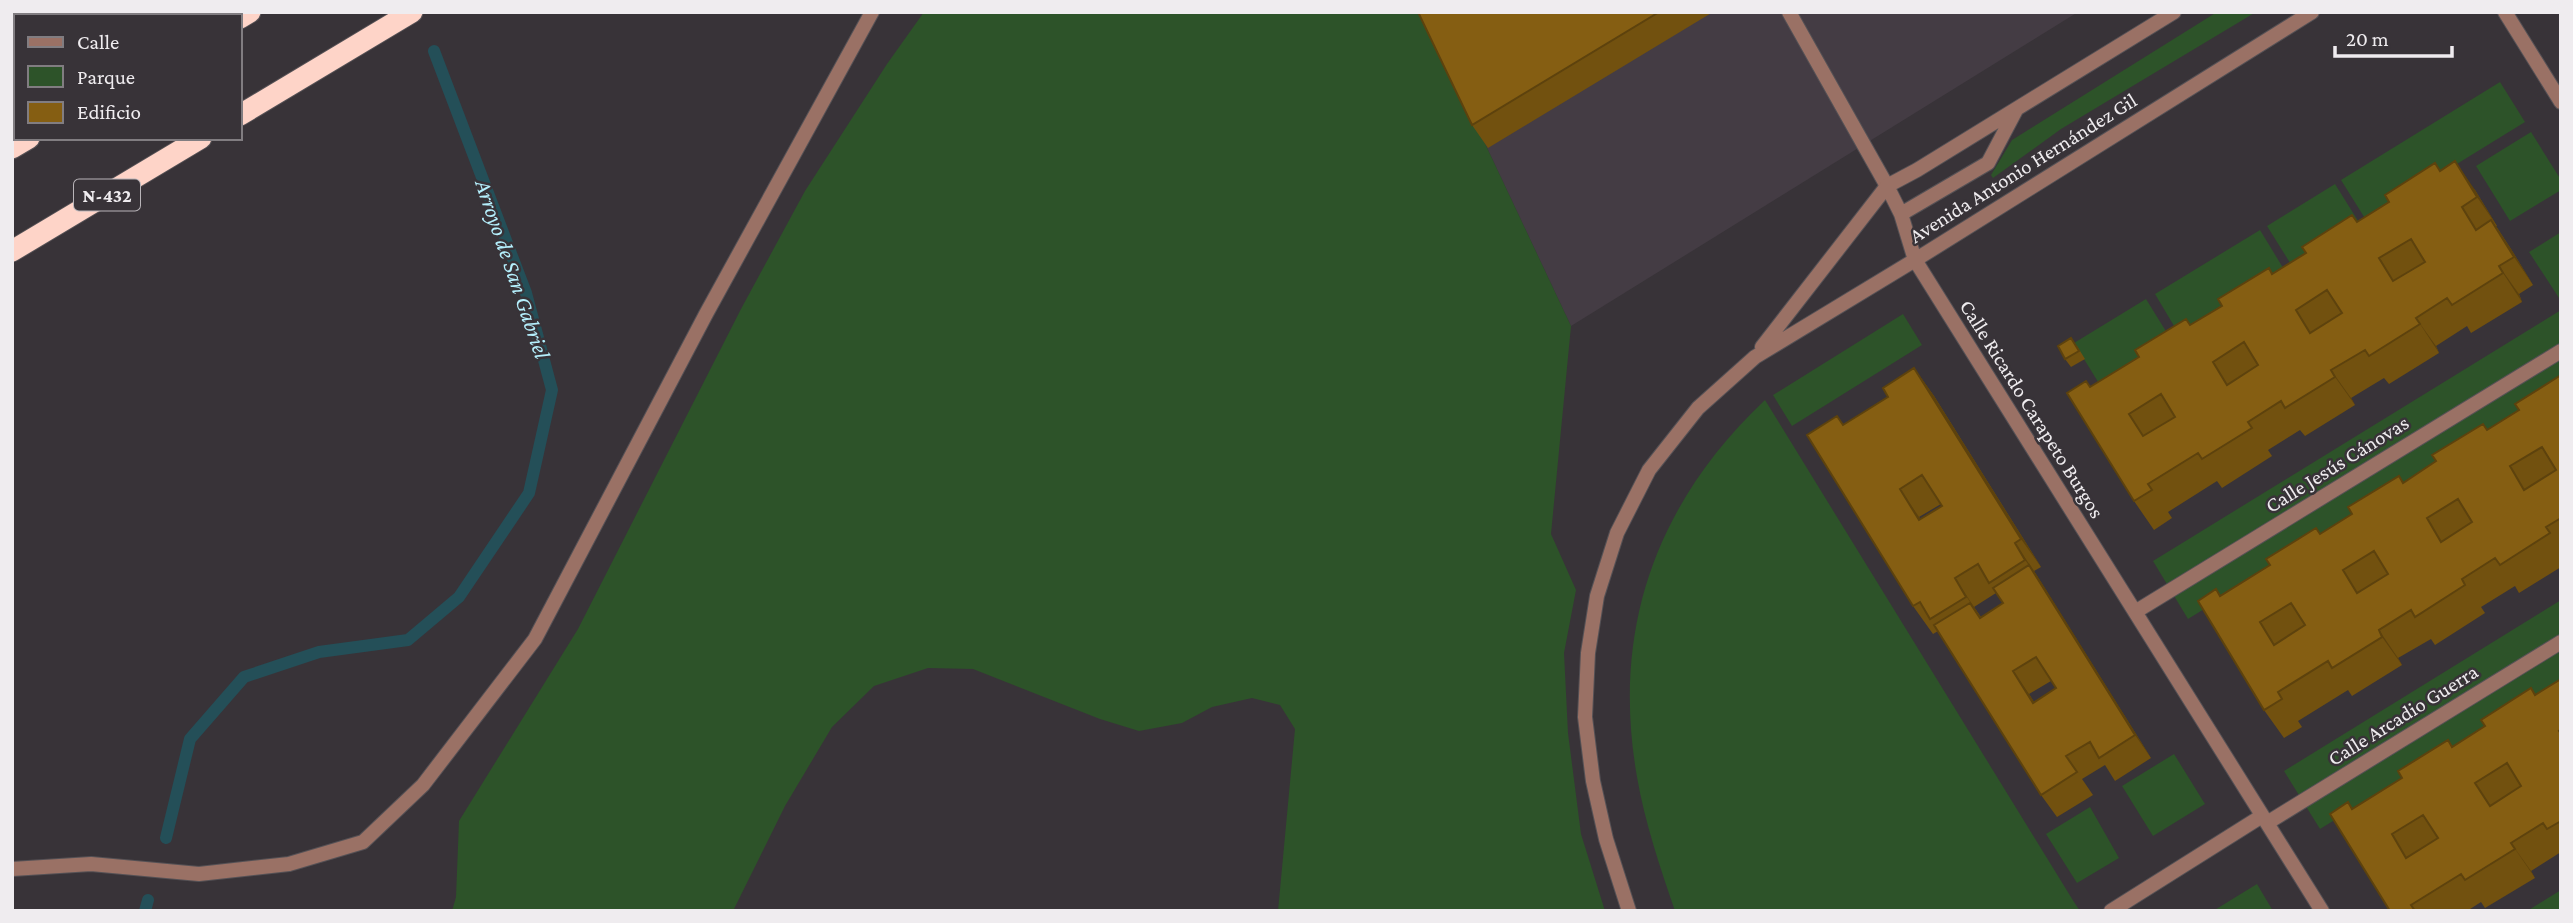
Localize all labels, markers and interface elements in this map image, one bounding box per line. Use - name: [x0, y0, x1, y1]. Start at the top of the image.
- legend: [14, 14, 242, 140]
- scale bar: [2335, 14, 2452, 58]
- text: 20 m: [2346, 27, 2389, 51]
- text: Calle: [77, 30, 119, 54]
- text: Parque: [77, 65, 135, 89]
- street label: Avenida Antonio Hernández Gil: [1905, 88, 2141, 248]
- text: Edificio: [77, 100, 141, 124]
- water label: Arroyo de San Gabriel: [470, 175, 556, 362]
- road number: N-432: [74, 180, 140, 210]
- street label: Calle Ricardo Carapeto Burgos: [1955, 295, 2109, 523]
- street label: Calle Jesús Cánovas: [2261, 410, 2413, 518]
- street label: Calle Arcadio Guerra: [2324, 659, 2483, 771]

